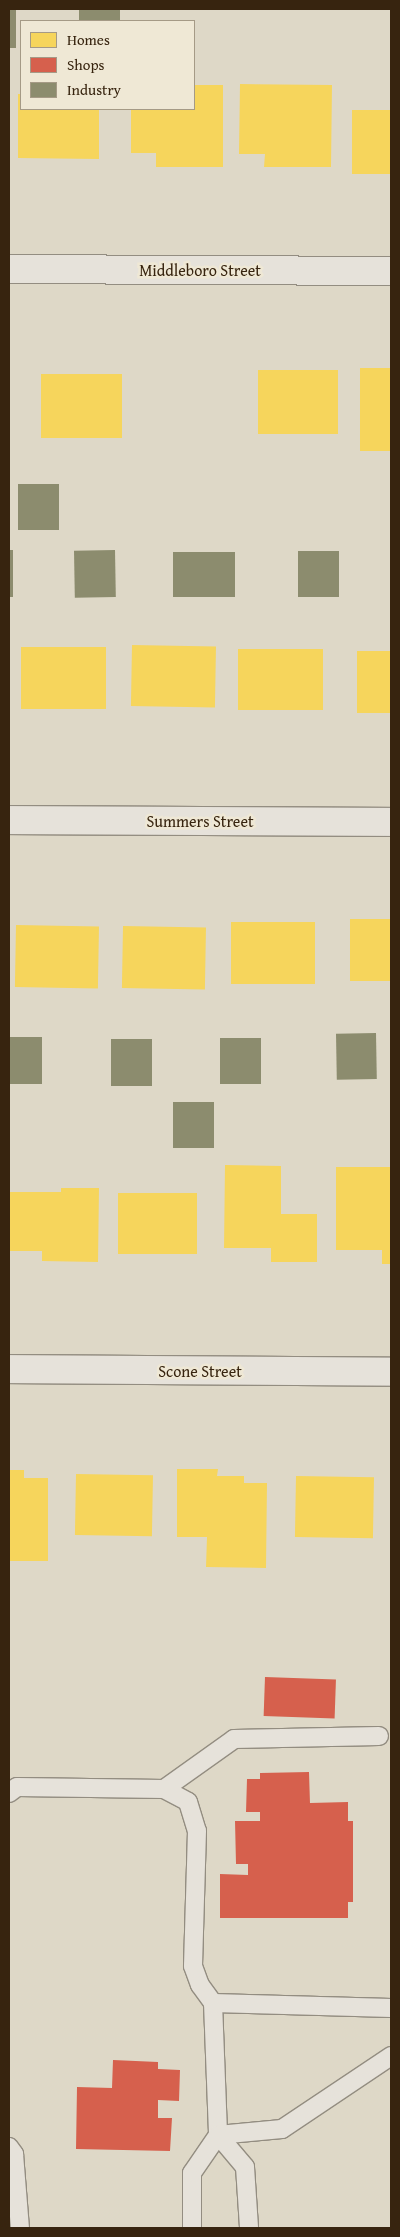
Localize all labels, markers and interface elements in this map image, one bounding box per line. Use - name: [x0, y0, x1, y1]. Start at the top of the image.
- legend: [20, 20, 195, 110]
- text: Homes: [67, 29, 110, 50]
- text: Shops: [67, 54, 104, 75]
- text: Industry: [67, 79, 121, 100]
- street label: Middleboro Street: [139, 260, 261, 280]
- street label: Summers Street: [146, 811, 254, 831]
- street label: Scone Street: [158, 1361, 242, 1381]

